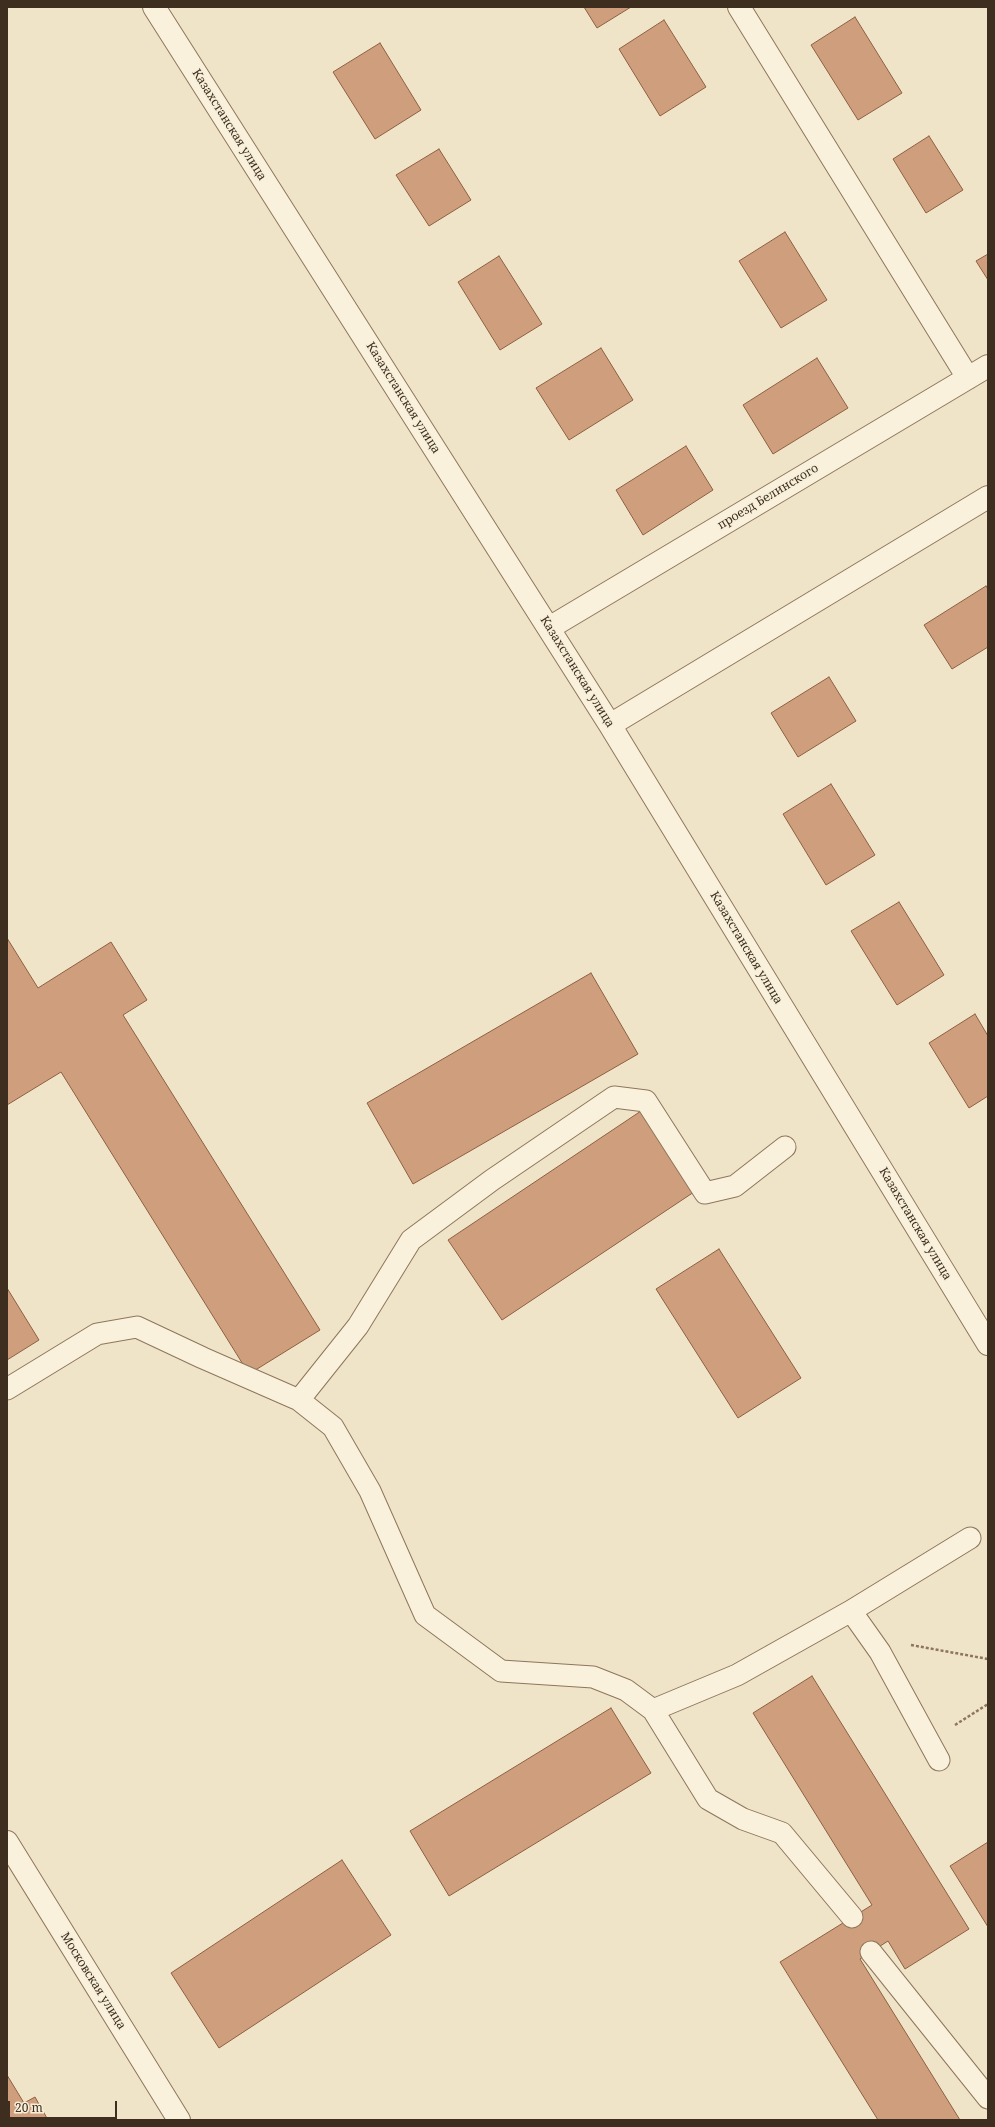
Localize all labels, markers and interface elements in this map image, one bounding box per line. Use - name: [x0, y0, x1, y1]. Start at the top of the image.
- street label: Казахстанская улица: [189, 67, 269, 183]
- street label: Казахстанская улица: [363, 340, 443, 456]
- street label: проезд Белинского: [715, 461, 821, 533]
- street label: Казахстанская улица: [537, 614, 617, 730]
- street label: Казахстанская улица: [707, 889, 785, 1007]
- street label: Казахстанская улица: [876, 1165, 954, 1283]
- street label: Московская улица: [57, 1930, 129, 2032]
- scale bar: [10, 2093, 119, 2119]
- text: 20 m: [15, 2099, 43, 2116]

